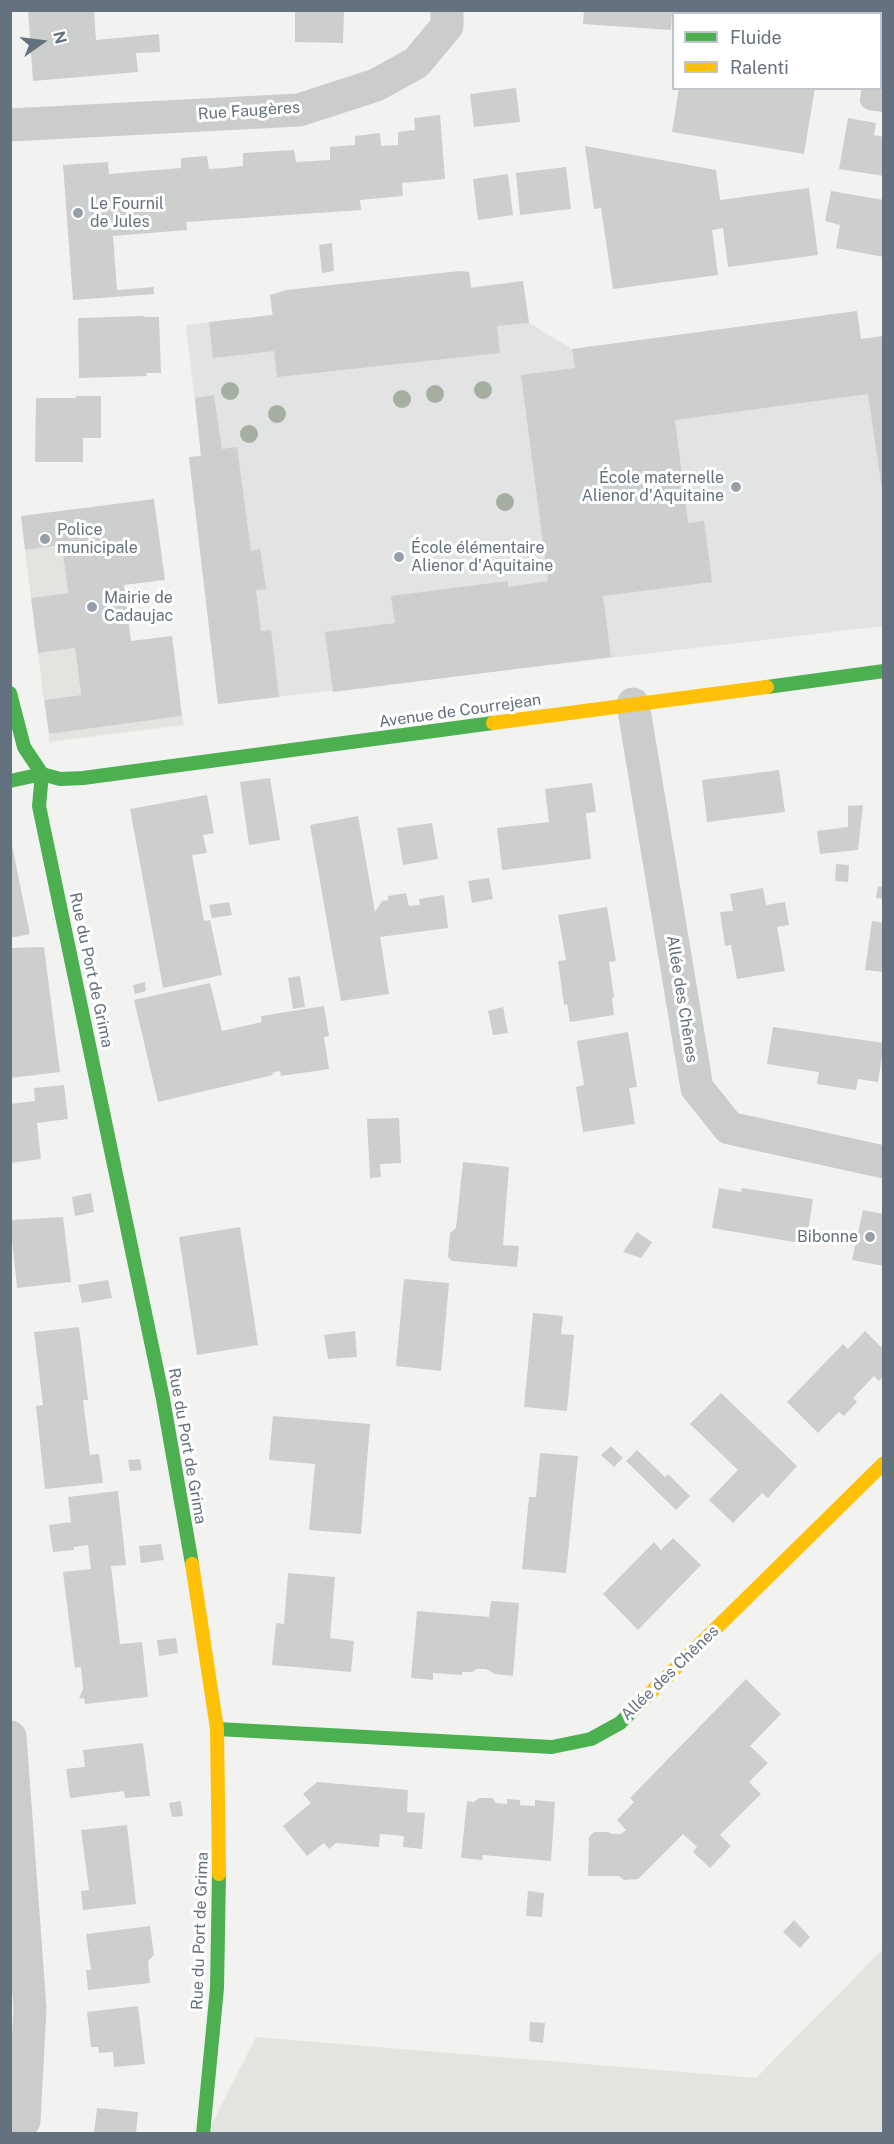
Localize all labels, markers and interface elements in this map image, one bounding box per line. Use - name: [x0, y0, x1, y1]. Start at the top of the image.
- north arrow: [12, 12, 72, 72]
- legend: [672, 12, 882, 90]
- text: Fluide: [730, 27, 782, 48]
- text: N: [49, 29, 71, 46]
- text: Ralenti: [730, 57, 789, 78]
- street label: Rue Faugères: [197, 98, 301, 124]
- place label: Le Fournil de Jules: [90, 194, 164, 232]
- marker: Le Fournil de Jules: [71, 206, 85, 220]
- place label: École maternelle Alienor d'Aquitaine: [582, 468, 724, 506]
- marker: École maternelle Alienor d'Aquitaine: [729, 480, 743, 494]
- place label: Police municipale: [57, 520, 138, 558]
- marker: Police municipale: [38, 532, 52, 546]
- place label: École élémentaire Alienor d'Aquitaine: [411, 538, 553, 576]
- marker: École élémentaire Alienor d'Aquitaine: [392, 550, 406, 564]
- place label: Mairie de Cadaujac: [104, 588, 173, 626]
- marker: Mairie de Cadaujac: [85, 600, 99, 614]
- street label: Avenue de Courrejean: [378, 690, 542, 732]
- street label: Rue du Port de Grima: [65, 891, 117, 1049]
- street label: Allée des Chênes: [662, 934, 702, 1064]
- place label: Bibonne: [797, 1227, 858, 1247]
- marker: Bibonne: [863, 1230, 877, 1244]
- street label: Rue du Port de Grima: [164, 1366, 210, 1526]
- street label: Allée des Chênes: [617, 1621, 723, 1725]
- street label: Rue du Port de Grima: [188, 1852, 212, 2010]

